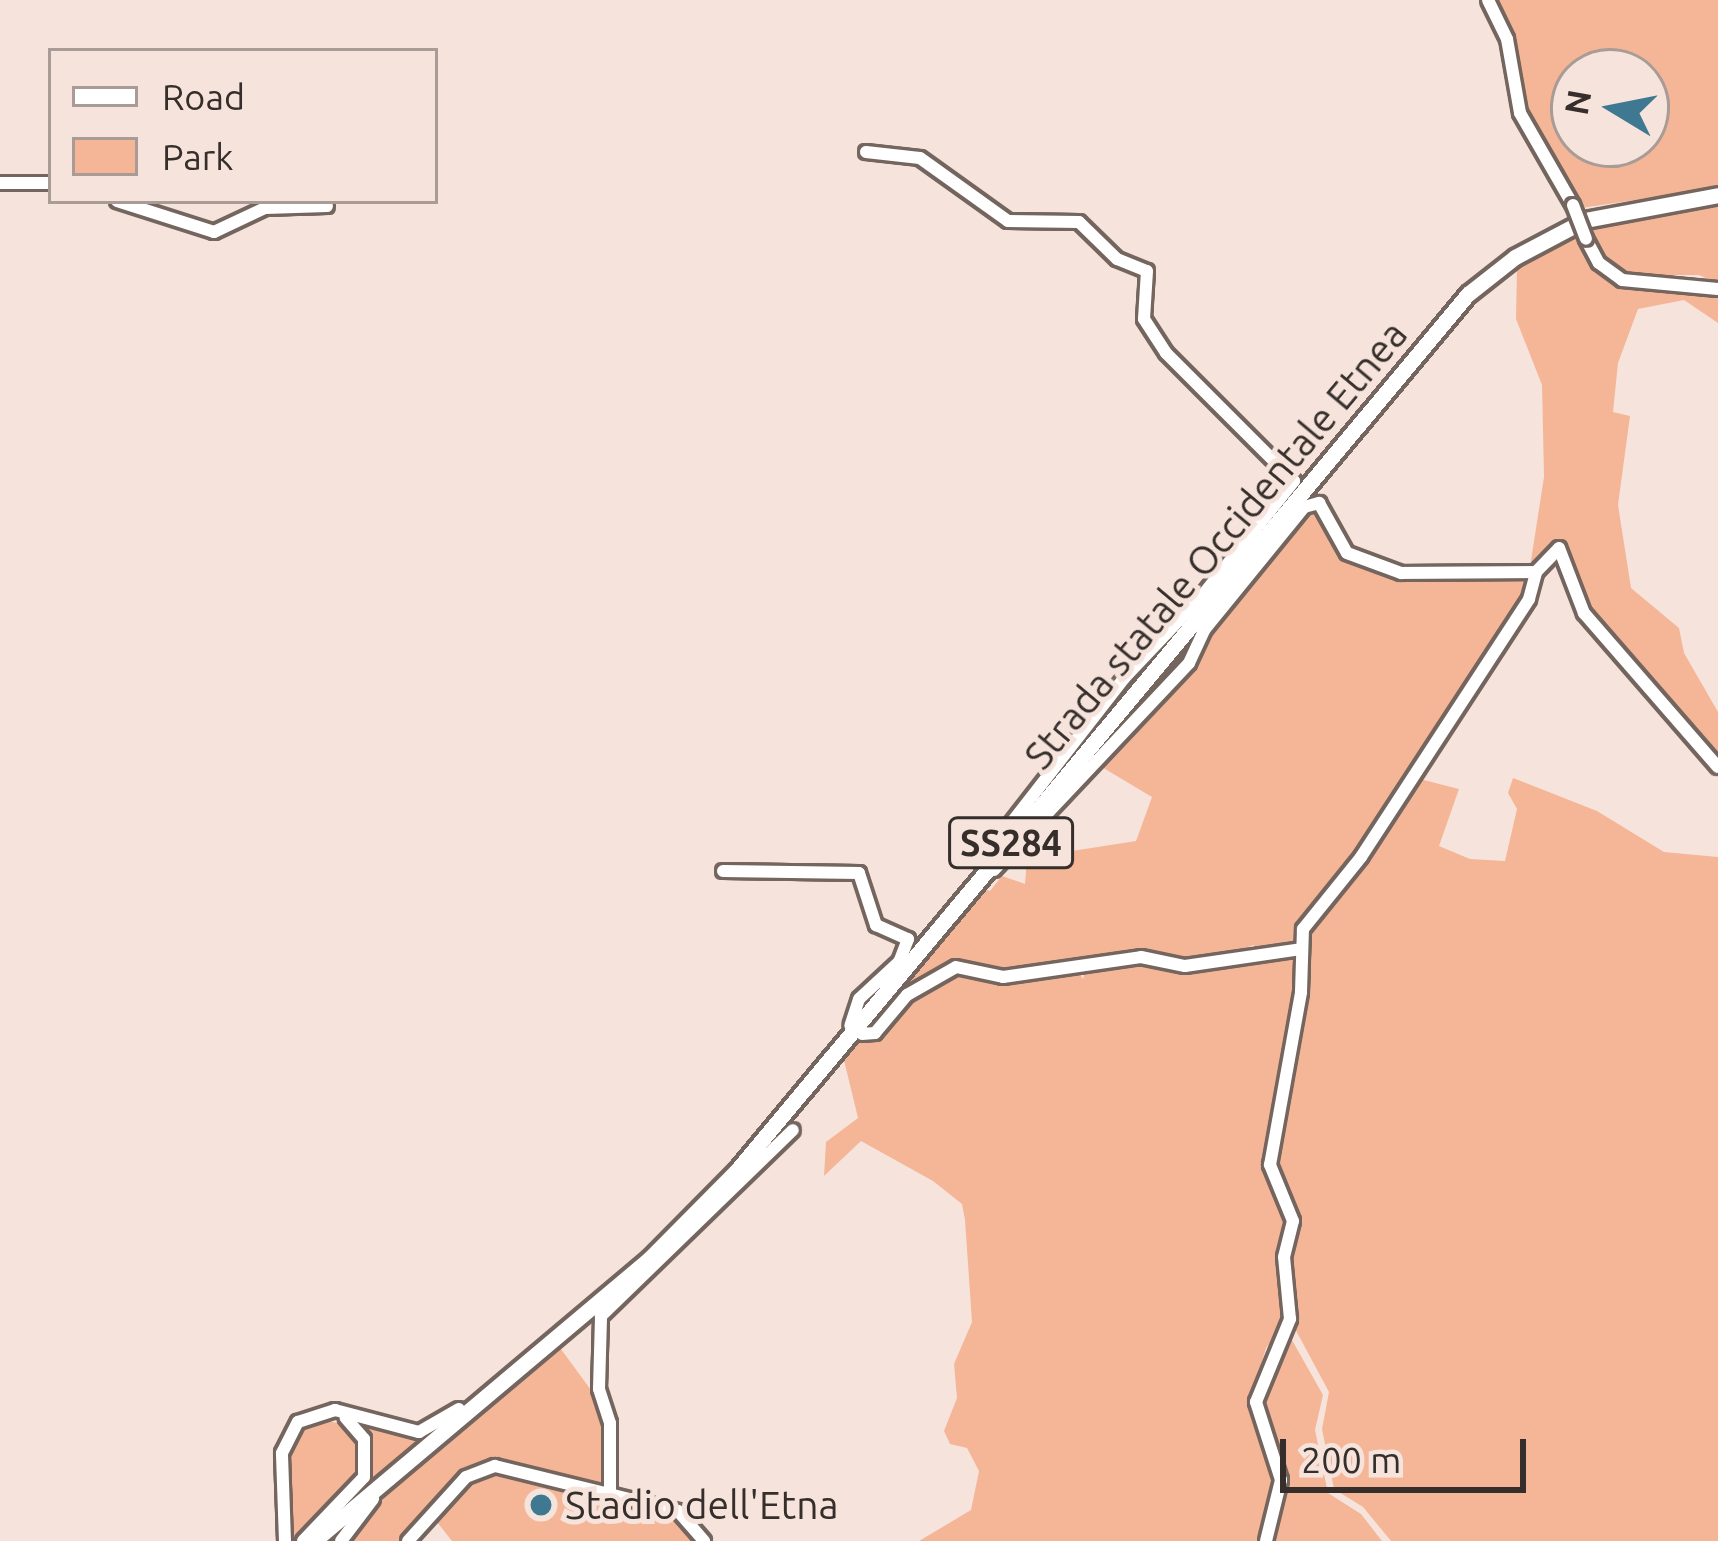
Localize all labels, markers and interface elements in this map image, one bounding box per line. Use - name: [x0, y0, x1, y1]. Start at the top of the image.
- legend: [48, 48, 438, 204]
- north arrow: [1550, 48, 1670, 168]
- text: Road: [162, 76, 245, 117]
- text: N: [1557, 87, 1597, 118]
- text: Park: [162, 136, 234, 177]
- street label: Strada statale Occidentale Etnea: [1015, 312, 1417, 778]
- road number: SS284: [948, 813, 1074, 873]
- scale bar: [1286, 1415, 1532, 1489]
- text: 200 m: [1301, 1439, 1401, 1480]
- place label: Stadio dell'Etna: [565, 1482, 838, 1528]
- marker: Stadio dell'Etna: [528, 1492, 554, 1518]

